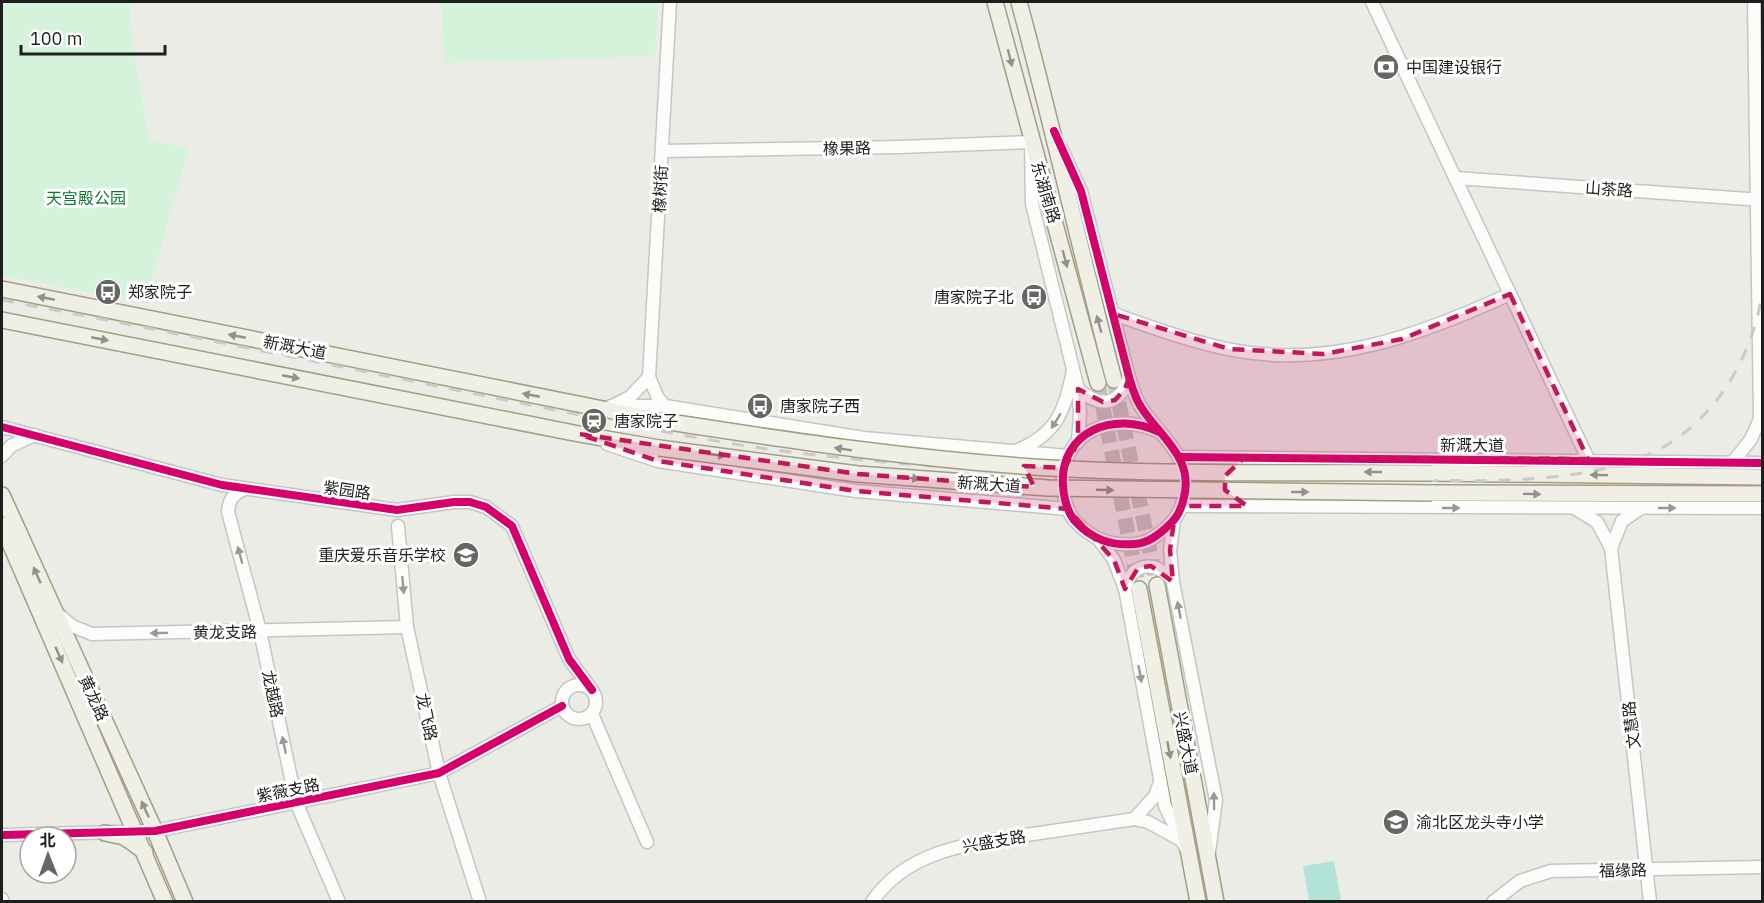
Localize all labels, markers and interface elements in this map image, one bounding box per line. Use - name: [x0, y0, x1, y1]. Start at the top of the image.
- scale bar: [21, 18, 165, 56]
- text: 100 m: [30, 27, 82, 50]
- one-way arrow: [1005, 49, 1015, 67]
- bank icon: 中国建设银行: [1371, 52, 1401, 82]
- place label: 中国建设银行: [1406, 57, 1502, 77]
- street label: 橡果路: [823, 138, 871, 158]
- street label: 东湖南路: [1027, 158, 1065, 226]
- street label: 橡树街: [649, 165, 671, 213]
- street label: 山茶路: [1584, 177, 1634, 201]
- park label: 天宫殿公园: [46, 188, 126, 208]
- one-way arrow: [1061, 250, 1070, 268]
- bus stop icon: 郑家院子: [93, 277, 123, 307]
- place label: 郑家院子: [128, 282, 192, 302]
- bus stop icon: 唐家院子北: [1019, 282, 1049, 312]
- place label: 唐家院子北: [934, 287, 1014, 307]
- one-way arrow: [36, 293, 55, 302]
- one-way arrow: [1094, 314, 1103, 332]
- one-way arrow: [227, 331, 246, 340]
- street label: 新溉大道: [262, 331, 328, 363]
- one-way arrow: [91, 335, 110, 344]
- one-way arrow: [282, 373, 301, 382]
- one-way arrow: [522, 390, 541, 399]
- bus stop icon: 唐家院子西: [745, 391, 775, 421]
- place label: 唐家院子西: [780, 396, 860, 416]
- station icon: 唐家院子: [579, 406, 609, 436]
- place label: 唐家院子: [614, 411, 678, 431]
- one-way arrow: [1050, 413, 1061, 429]
- street label: 新溉大道: [1440, 435, 1504, 455]
- one-way arrow: [833, 444, 852, 453]
- one-way arrow: [708, 451, 727, 460]
- one-way arrow: [1364, 467, 1383, 477]
- one-way arrow: [1590, 470, 1609, 480]
- street label: 新溉大道: [956, 472, 1022, 496]
- one-way arrow: [901, 473, 920, 483]
- street label: 紫园路: [322, 477, 372, 503]
- one-way arrow: [1096, 486, 1115, 495]
- one-way arrow: [1291, 487, 1310, 497]
- one-way arrow: [1523, 489, 1542, 499]
- one-way arrow: [1441, 503, 1460, 513]
- one-way arrow: [1657, 503, 1676, 513]
- school or university icon: 重庆爱乐音乐学校: [451, 540, 481, 570]
- place label: 重庆爱乐音乐学校: [318, 545, 446, 565]
- one-way arrow: [234, 546, 244, 564]
- one-way arrow: [32, 565, 42, 583]
- one-way arrow: [398, 575, 408, 594]
- one-way arrow: [1174, 600, 1183, 619]
- street label: 黄龙支路: [193, 621, 257, 643]
- one-way arrow: [150, 628, 169, 638]
- one-way arrow: [54, 647, 64, 665]
- one-way arrow: [1136, 665, 1145, 684]
- street label: 龙越路: [258, 668, 288, 720]
- street label: 黄龙路: [75, 672, 113, 724]
- street label: 龙飞路: [412, 691, 442, 743]
- street label: 文慧路: [1618, 700, 1644, 750]
- street label: 兴盛大道: [1170, 710, 1202, 776]
- one-way arrow: [278, 736, 288, 754]
- one-way arrow: [1165, 740, 1174, 759]
- street label: 紫薇支路: [255, 774, 321, 806]
- one-way arrow: [1210, 792, 1219, 811]
- one-way arrow: [141, 801, 150, 818]
- school or university icon: 渝北区龙头寺小学: [1381, 807, 1411, 837]
- place label: 渝北区龙头寺小学: [1416, 812, 1544, 832]
- north arrow: [18, 825, 78, 885]
- street label: 兴盛支路: [961, 826, 1027, 856]
- text: 北: [40, 830, 56, 850]
- street label: 福缘路: [1599, 860, 1647, 880]

